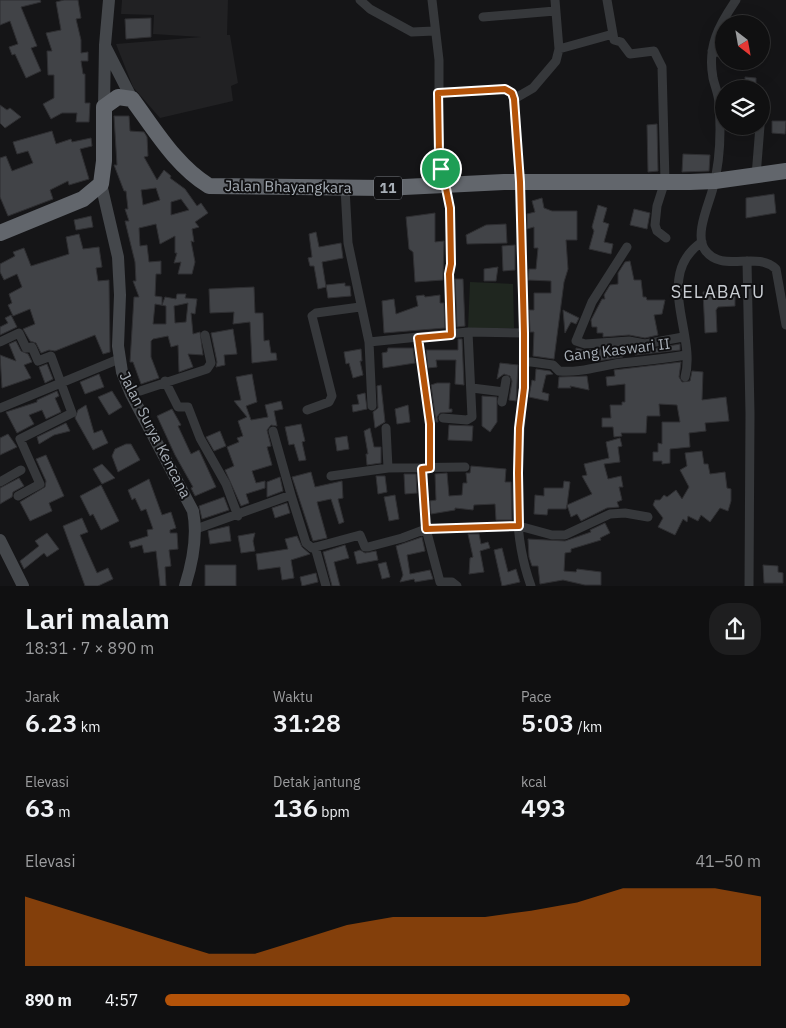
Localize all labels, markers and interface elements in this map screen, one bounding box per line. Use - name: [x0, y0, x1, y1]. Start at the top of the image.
- north arrow: [715, 15, 770, 70]
- map controls: [715, 15, 770, 135]
- button: layers: [715, 80, 770, 135]
- pin: [420, 148, 462, 190]
- icon: arrive: [427, 155, 455, 183]
- street label: Jalan Bhayangkara: [224, 176, 352, 197]
- road number: 11: [374, 177, 402, 200]
- district label: SELABATU: [671, 280, 765, 303]
- street label: Gang Kaswari II: [563, 334, 671, 365]
- street label: Jalan Surya Kencana: [115, 368, 196, 501]
- text: Lari malam: [25, 600, 170, 637]
- button: share: [709, 603, 761, 655]
- text: 18:31 · 7 × 890 m: [25, 638, 154, 658]
- text: Jarak: [25, 688, 60, 706]
- text: Waktu: [273, 688, 313, 706]
- text: Pace: [521, 688, 551, 706]
- text: 6.23: [25, 706, 77, 739]
- text: 31:28: [273, 706, 341, 739]
- text: 5:03: [521, 706, 574, 739]
- text: km: [77, 718, 100, 736]
- text: /km: [574, 718, 602, 736]
- text: Elevasi: [25, 773, 69, 791]
- text: Detak jantung: [273, 773, 360, 791]
- text: kcal: [521, 773, 546, 791]
- text: 63: [25, 791, 55, 824]
- text: 136: [273, 791, 318, 824]
- text: 493: [521, 791, 566, 824]
- text: m: [55, 803, 71, 821]
- text: bpm: [318, 803, 350, 821]
- text: Elevasi: [25, 851, 75, 871]
- text: 41–50 m: [695, 851, 761, 871]
- text: 890 m: [25, 990, 72, 1010]
- text: 4:57: [105, 990, 138, 1010]

